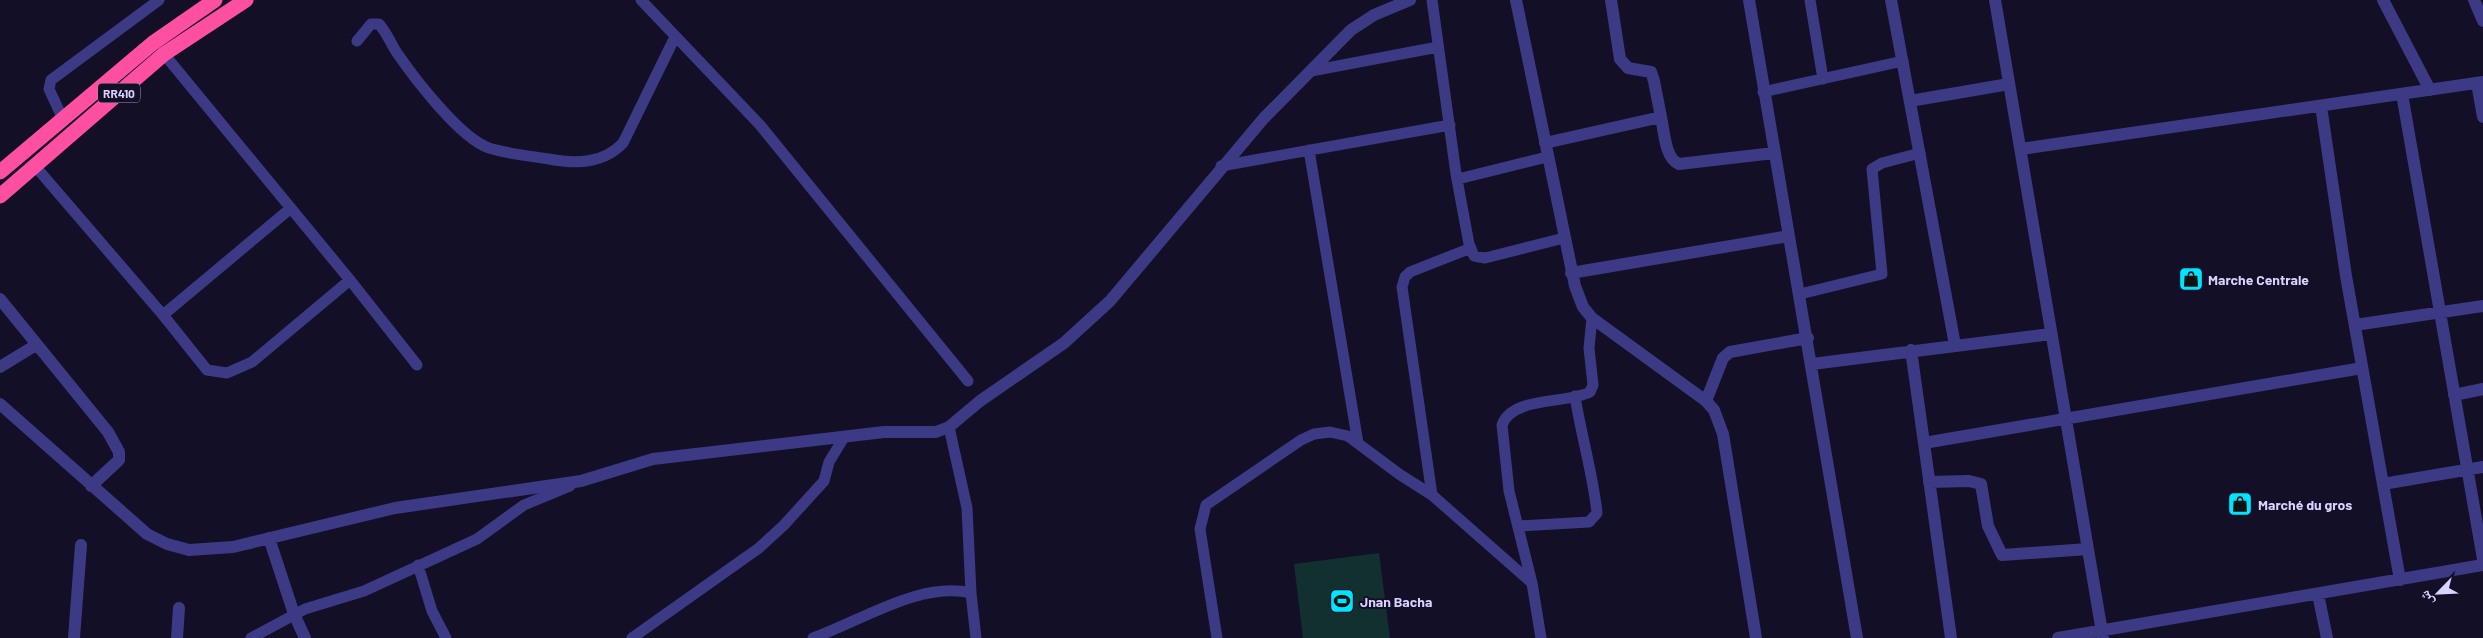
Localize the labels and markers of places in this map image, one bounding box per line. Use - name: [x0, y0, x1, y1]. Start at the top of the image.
- shop icon: Marche Centrale: [2178, 266, 2204, 292]
- place label: Marche Centrale: [2208, 271, 2309, 288]
- shop icon: Marché du gros: [2227, 491, 2253, 517]
- place label: Marché du gros: [2258, 496, 2352, 513]
- sports icon: Jnan Bacha: [1329, 588, 1355, 614]
- place label: Jnan Bacha: [1360, 593, 1432, 610]

